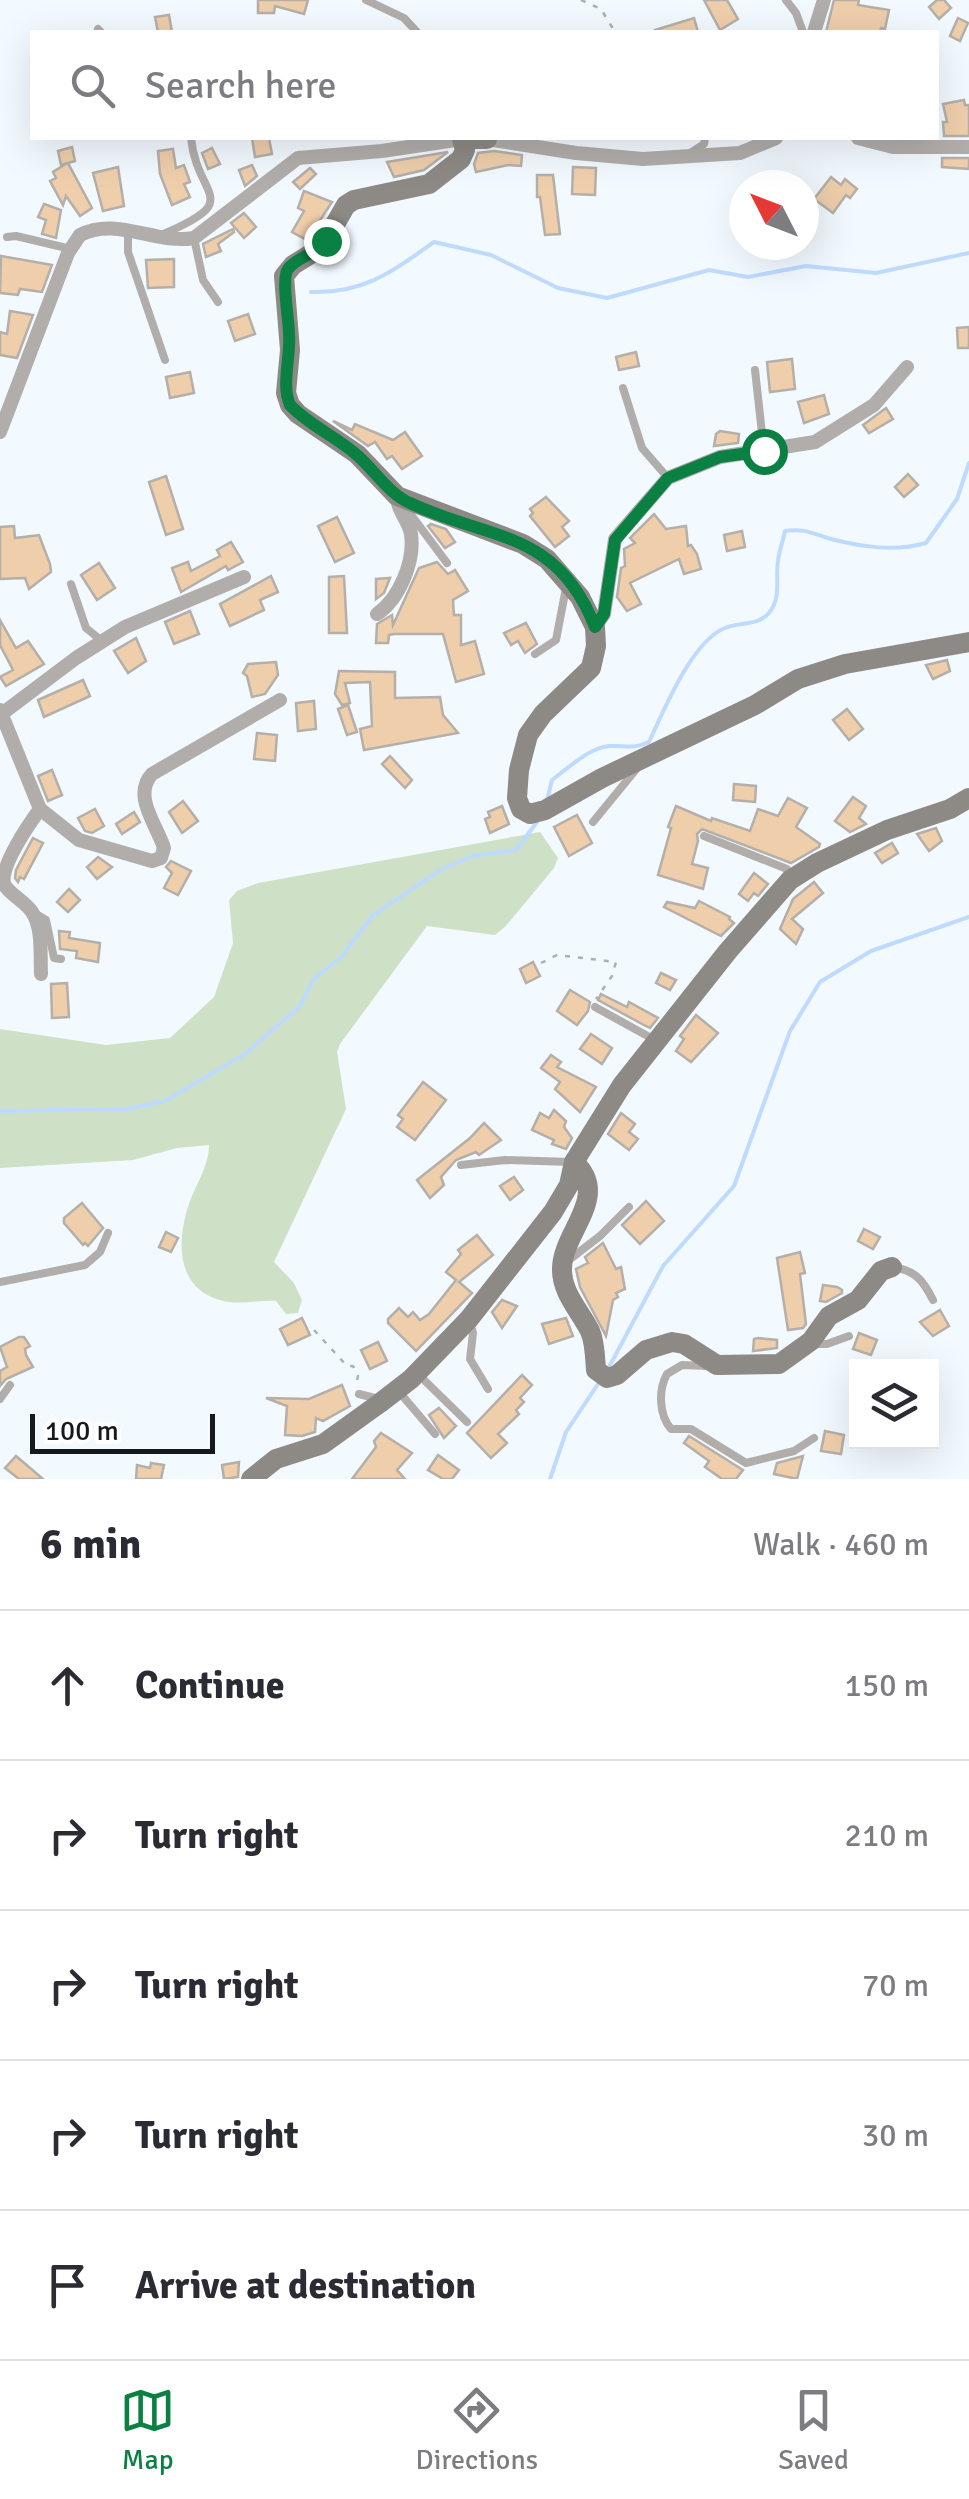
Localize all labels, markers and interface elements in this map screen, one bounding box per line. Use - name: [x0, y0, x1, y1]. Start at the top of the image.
- search box: [30, 30, 939, 140]
- icon: search: [65, 58, 120, 113]
- text: Search here: [145, 62, 337, 109]
- north arrow: [729, 170, 819, 260]
- route end: [304, 219, 350, 265]
- route start: [742, 429, 788, 475]
- map controls: [849, 1359, 939, 1449]
- button: layers: [849, 1359, 939, 1449]
- scale bar: [30, 1409, 215, 1454]
- text: 100 m: [45, 1414, 119, 1448]
- text: 6 min: [40, 1519, 141, 1570]
- text: Walk · 460 m: [753, 1525, 929, 1564]
- icon: ahead: [40, 1658, 95, 1713]
- text: Continue: [135, 1662, 285, 1709]
- text: 150 m: [845, 1666, 929, 1705]
- icon: right: [40, 1808, 95, 1863]
- text: Turn right: [135, 1812, 299, 1859]
- text: 210 m: [845, 1816, 929, 1855]
- icon: right: [40, 1958, 95, 2013]
- text: Turn right: [135, 1962, 299, 2009]
- text: 70 m: [862, 1966, 929, 2005]
- icon: right: [40, 2108, 95, 2163]
- text: Turn right: [135, 2112, 299, 2159]
- text: 30 m: [862, 2116, 929, 2155]
- icon: arrive: [40, 2258, 95, 2313]
- text: Arrive at destination: [135, 2262, 476, 2309]
- tab: Map: [120, 2383, 175, 2477]
- tab: Directions: [416, 2383, 538, 2477]
- tab: Saved: [778, 2383, 849, 2477]

